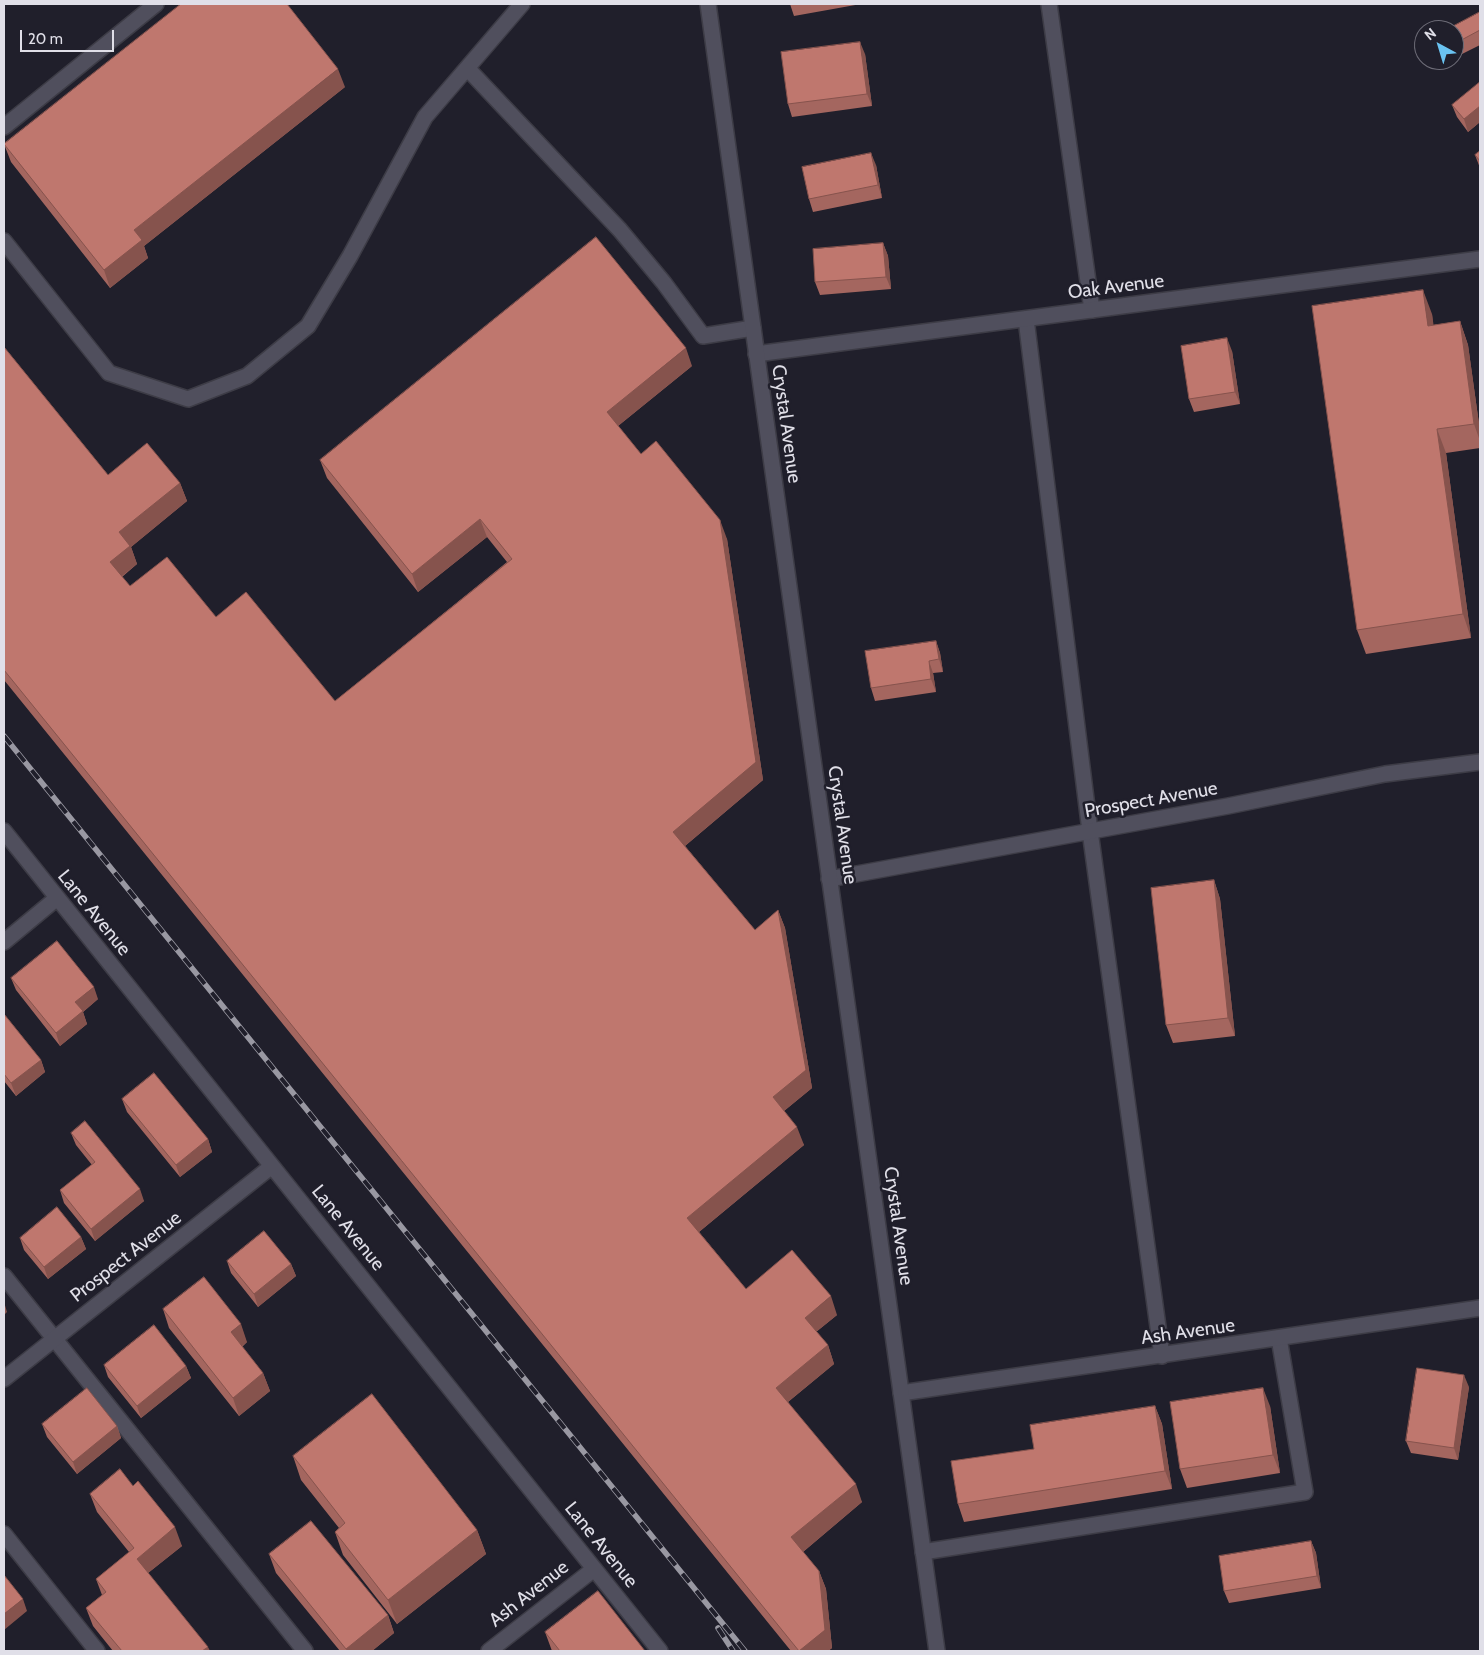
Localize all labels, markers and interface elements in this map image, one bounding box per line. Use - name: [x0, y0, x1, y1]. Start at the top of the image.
- scale bar: [22, 20, 116, 52]
- north arrow: [1414, 20, 1464, 70]
- text: N: [1421, 24, 1440, 44]
- text: 20 m: [28, 30, 63, 48]
- street label: Oak Avenue: [1067, 270, 1165, 304]
- street label: Crystal Avenue: [766, 363, 806, 485]
- street label: Crystal Avenue: [822, 764, 862, 886]
- street label: Prospect Avenue: [1083, 777, 1219, 823]
- street label: Lane Avenue: [53, 866, 135, 960]
- street label: Crystal Avenue: [878, 1165, 918, 1287]
- street label: Lane Avenue: [307, 1181, 389, 1275]
- street label: Prospect Avenue: [66, 1207, 186, 1307]
- street label: Ash Avenue: [1140, 1314, 1236, 1350]
- street label: Lane Avenue: [560, 1498, 642, 1592]
- street label: Ash Avenue: [485, 1556, 573, 1632]

